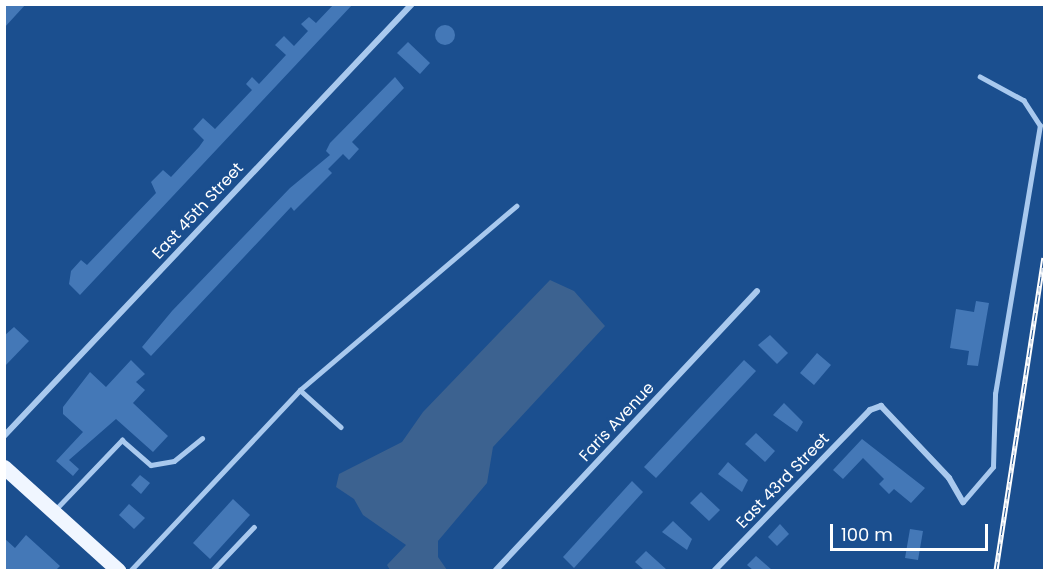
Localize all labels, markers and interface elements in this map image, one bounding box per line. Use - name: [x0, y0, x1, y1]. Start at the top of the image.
- street label: East 45th Street: [148, 159, 248, 263]
- street label: Faris Avenue: [575, 378, 659, 466]
- street label: East 43rd Street: [733, 429, 833, 533]
- scale bar: [833, 512, 990, 550]
- text: 100 m: [841, 522, 893, 547]

